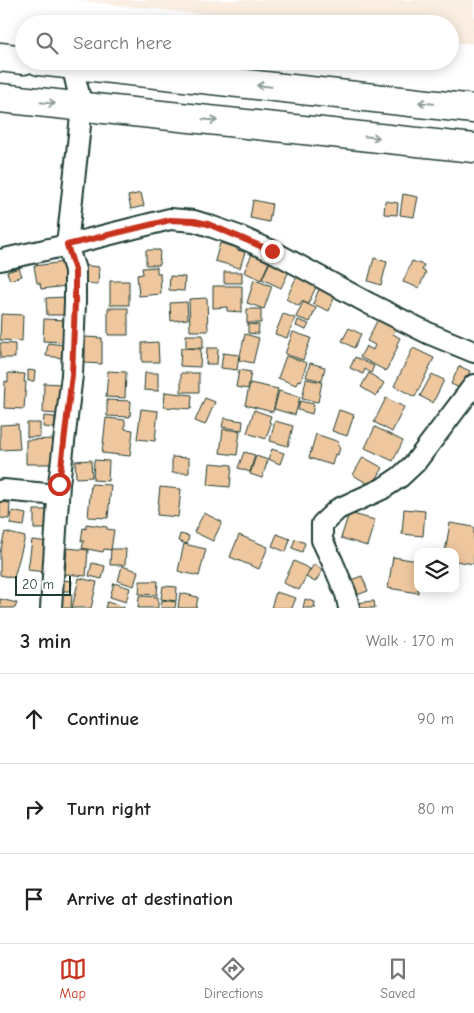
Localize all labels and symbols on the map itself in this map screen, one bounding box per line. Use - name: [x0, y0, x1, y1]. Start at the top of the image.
- one-way arrow: [256, 81, 272, 91]
- one-way arrow: [40, 98, 56, 108]
- one-way arrow: [418, 98, 434, 108]
- one-way arrow: [202, 115, 218, 125]
- one-way arrow: [363, 132, 379, 142]
- route end: [261, 240, 284, 263]
- route start: [48, 473, 71, 496]
- scale bar: [15, 573, 71, 596]

